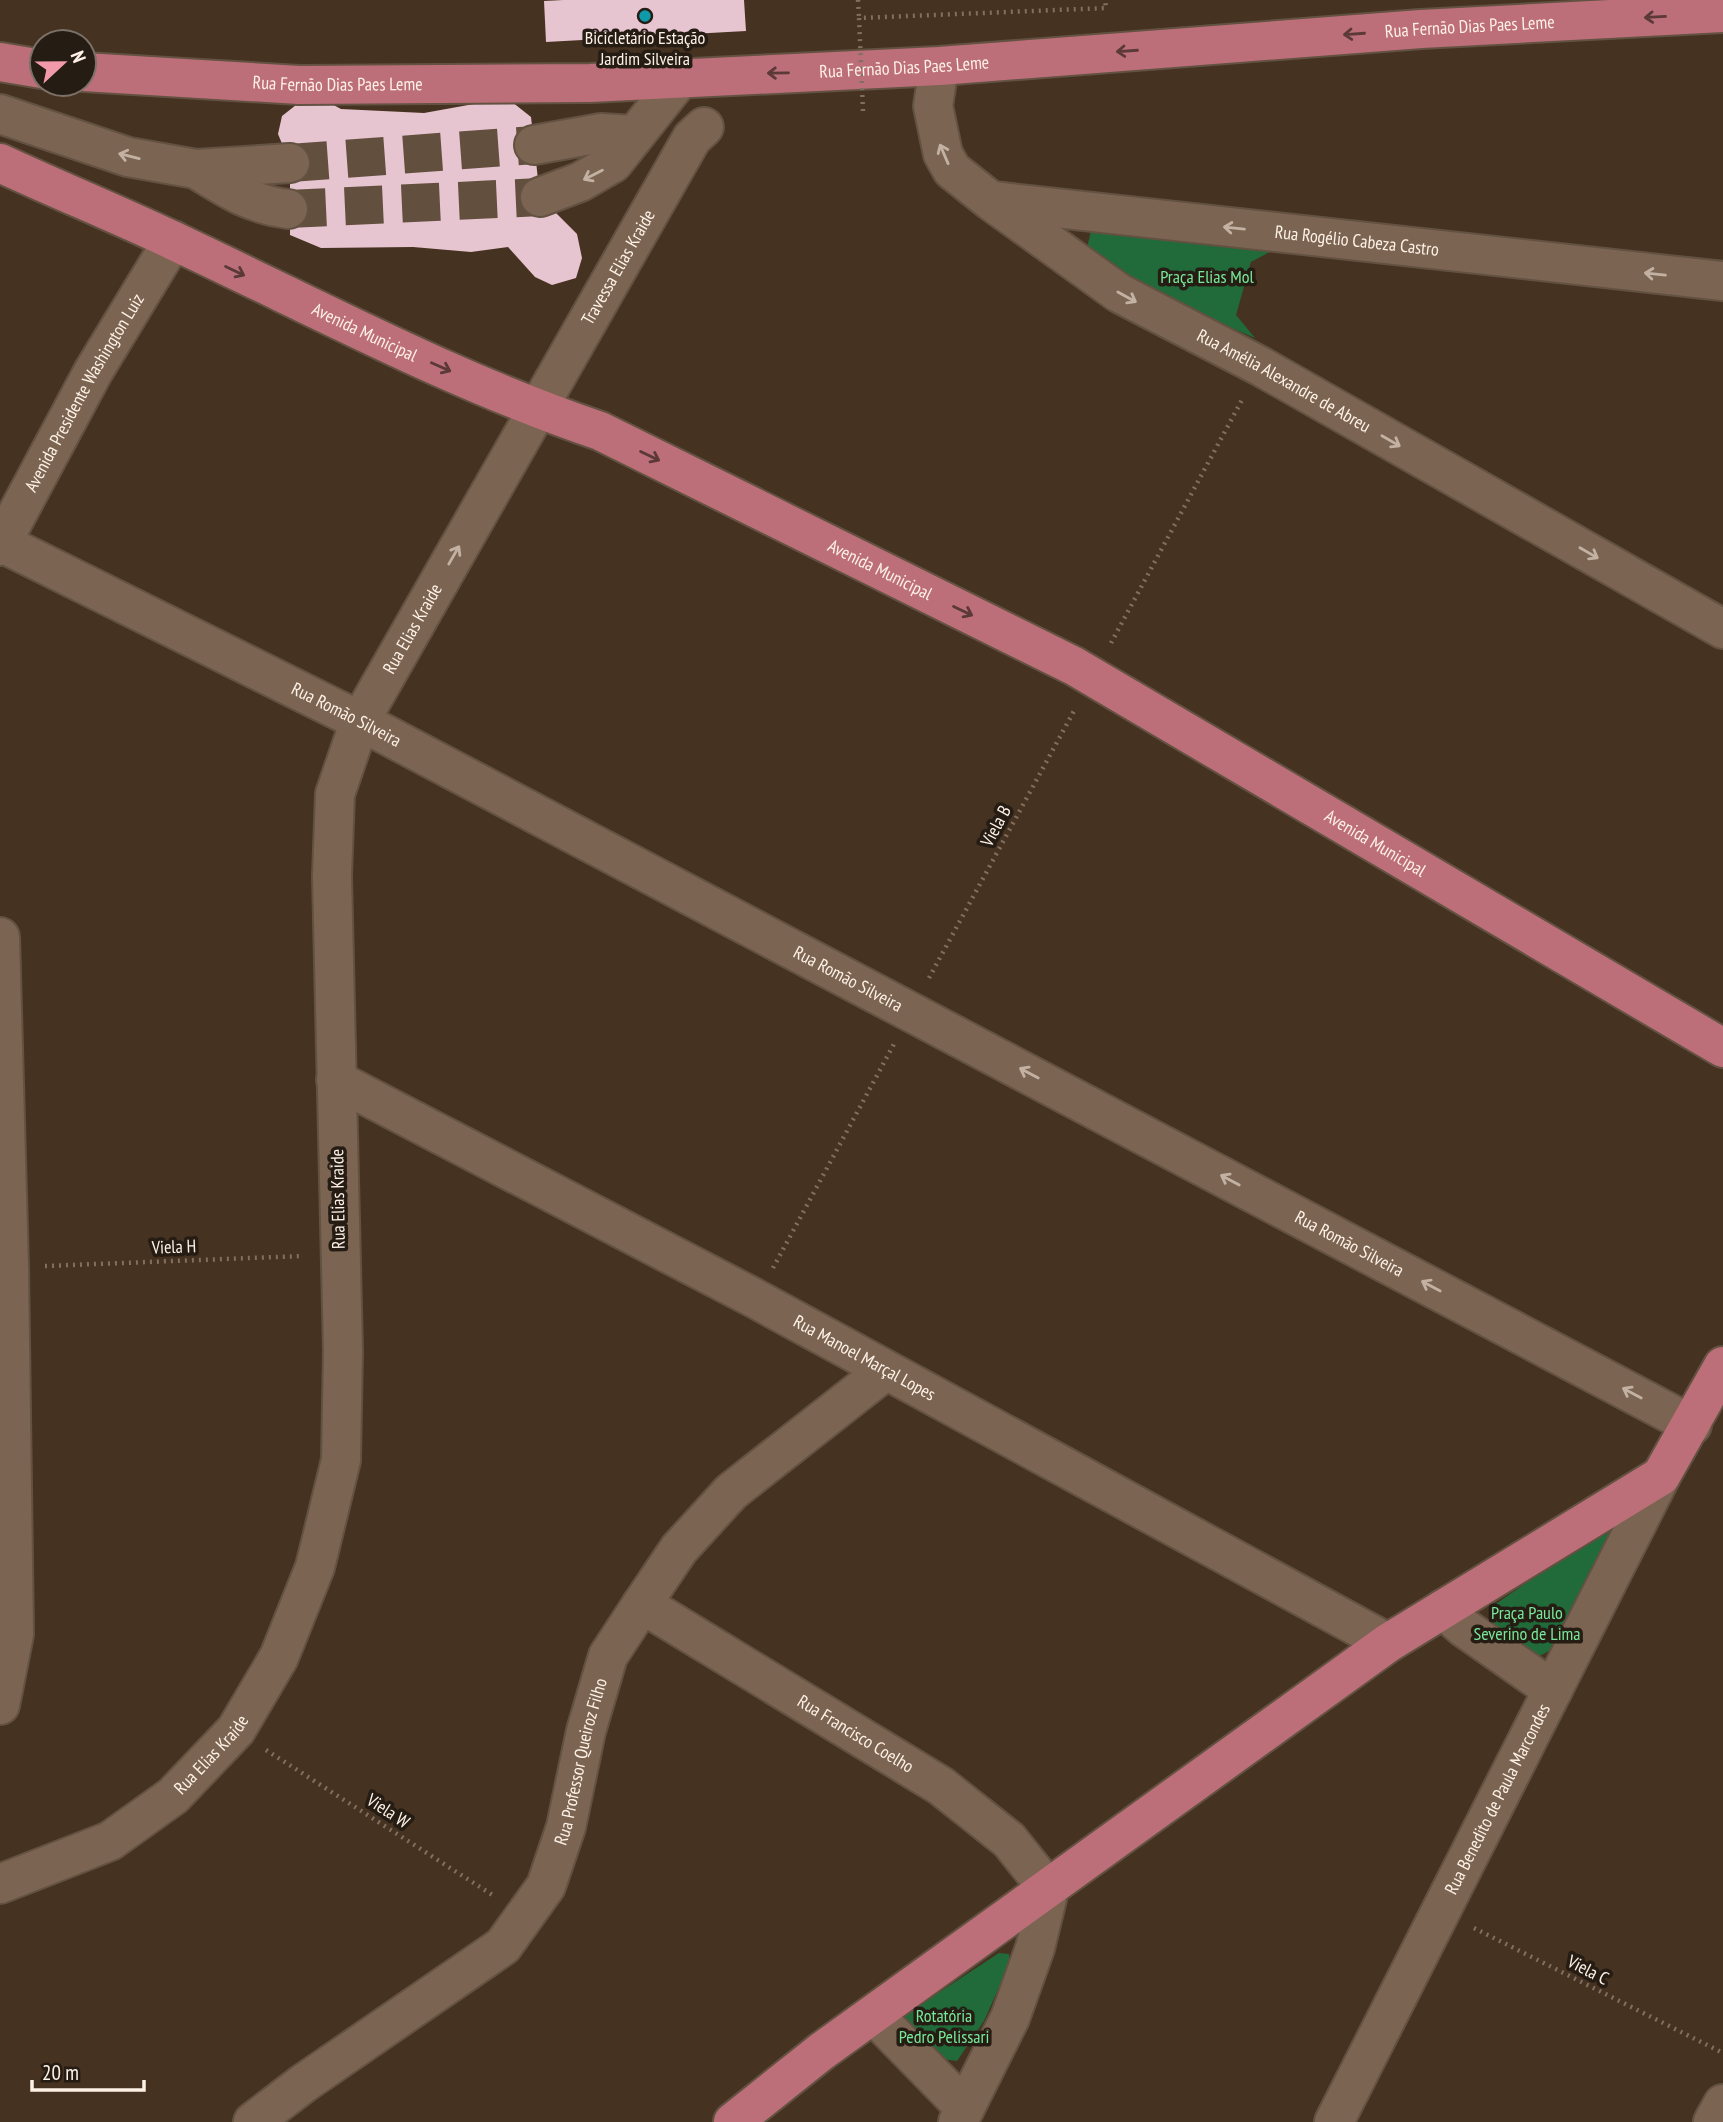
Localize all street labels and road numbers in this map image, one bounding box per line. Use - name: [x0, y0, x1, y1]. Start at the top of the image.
- street label: Rua Fernão Dias Paes Leme: [1384, 10, 1555, 43]
- street label: Rua Fernão Dias Paes Leme: [819, 50, 990, 83]
- street label: Rua Fernão Dias Paes Leme: [252, 70, 423, 96]
- street label: Travessa Elias Kraide: [576, 205, 660, 329]
- street label: Rua Rogélio Cabeza Castro: [1274, 220, 1440, 261]
- street label: Avenida Presidente Washington Luiz: [19, 289, 149, 496]
- street label: Avenida Municipal: [308, 297, 422, 367]
- street label: Rua Amélia Alexandre de Abreu: [1193, 323, 1375, 437]
- street label: Avenida Municipal: [824, 534, 937, 605]
- street label: Rua Elias Kraide: [377, 579, 447, 678]
- street label: Rua Romão Silveira: [288, 677, 405, 752]
- street label: Viela B: [975, 801, 1016, 851]
- street label: Avenida Municipal: [1321, 804, 1431, 882]
- street label: Rua Romão Silveira: [790, 940, 907, 1017]
- street label: Rua Elias Kraide: [325, 1149, 350, 1249]
- street label: Rua Romão Silveira: [1291, 1205, 1408, 1282]
- street label: Viela H: [150, 1234, 197, 1259]
- street label: Rua Manoel Marçal Lopes: [789, 1310, 940, 1405]
- street label: Rua Professor Queiroz Filho: [549, 1675, 612, 1848]
- street label: Rua Francisco Coelho: [793, 1689, 918, 1778]
- street label: Rua Benedito de Paula Marcondes: [1439, 1700, 1555, 1898]
- street label: Rua Elias Kraide: [169, 1711, 253, 1799]
- street label: Viela W: [362, 1788, 414, 1833]
- street label: Viela C: [1563, 1949, 1613, 1990]

